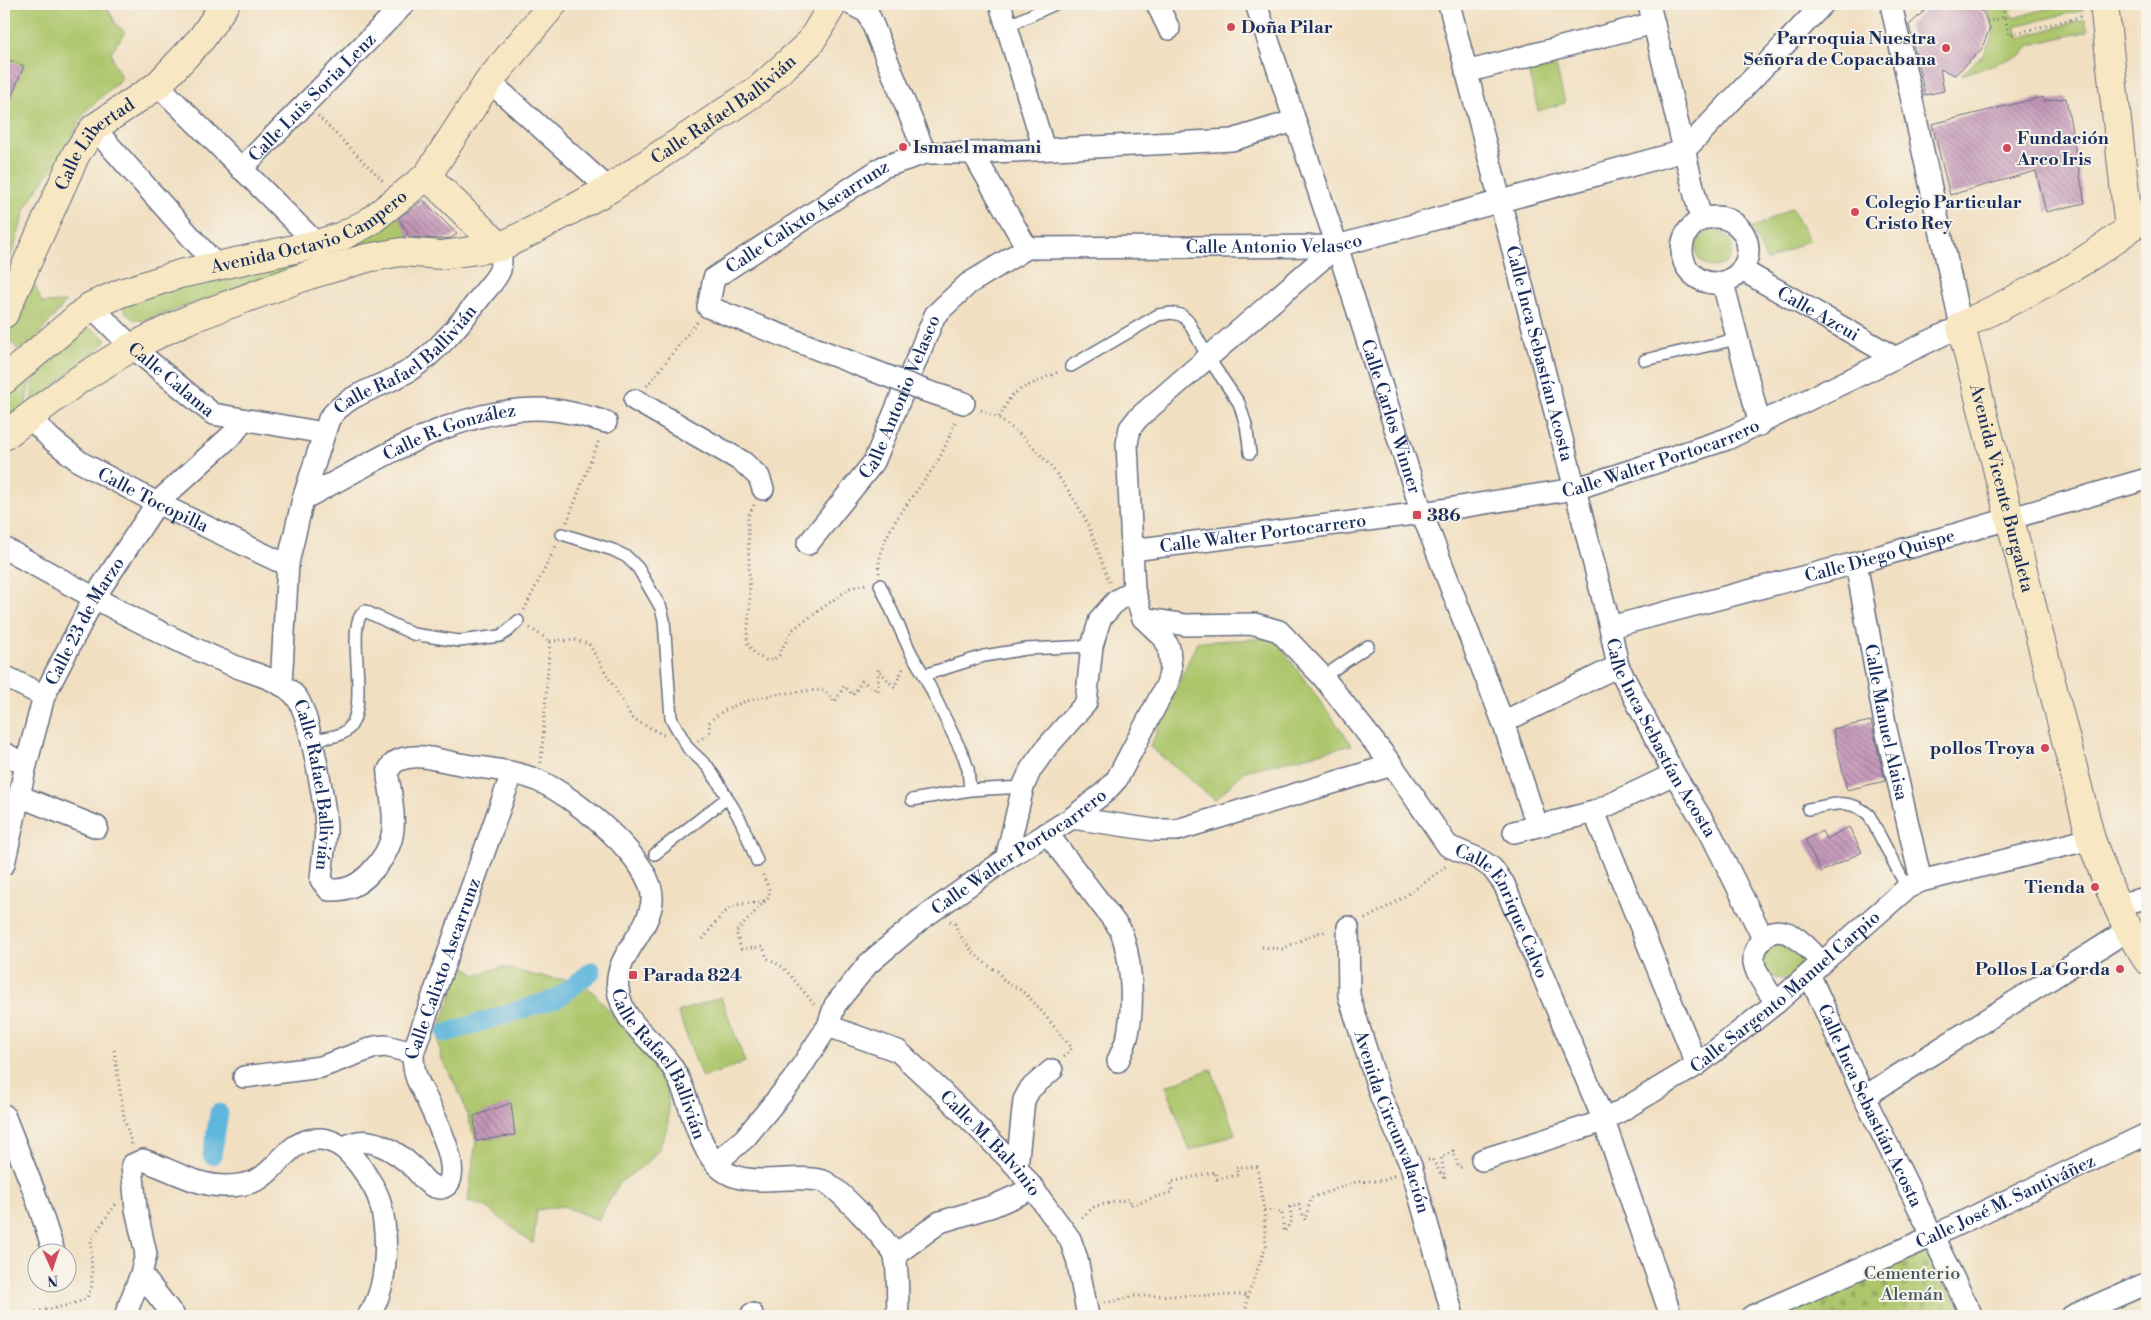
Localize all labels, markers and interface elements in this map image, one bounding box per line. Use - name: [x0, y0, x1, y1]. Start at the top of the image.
- place label: Doña Pilar: [1241, 16, 1333, 39]
- marker: Doña Pilar: [1225, 21, 1237, 33]
- place label: Parroquia Nuestra Señora de Copacabana: [1743, 27, 1936, 71]
- street label: Calle Luis Soria Lenz: [243, 28, 381, 167]
- marker: Parroquia Nuestra Señora de Copacabana: [1940, 42, 1952, 54]
- street label: Calle Rafael Ballivián: [646, 49, 801, 169]
- street label: Calle Libertad: [50, 92, 139, 194]
- place label: Fundación Arco Iris: [2016, 127, 2109, 171]
- place label: Ismael mamani: [913, 136, 1042, 159]
- marker: Ismael mamani: [897, 141, 909, 153]
- marker: Fundación Arco Iris: [2001, 142, 2013, 154]
- street label: Calle Calixto Ascarrunz: [721, 154, 892, 279]
- street label: Avenida Octavio Campero: [207, 185, 412, 279]
- place label: Colegio Particular Cristo Rey: [1865, 191, 2022, 235]
- marker: Colegio Particular Cristo Rey: [1849, 206, 1861, 218]
- street label: Calle Antonio Velasco: [1186, 228, 1365, 258]
- street label: Calle Inca Sebastían Acosta: [1501, 243, 1579, 465]
- street label: Calle Azcui: [1773, 281, 1864, 346]
- street label: Calle Rafael Ballivián: [329, 300, 482, 419]
- street label: Calle Antonio Velasco: [853, 312, 945, 484]
- street label: Calle Carlos Winner: [1356, 336, 1427, 497]
- street label: Calle Calama: [123, 337, 220, 423]
- street label: Avenida Vicente Burgaleta: [1964, 381, 2040, 596]
- street label: Calle R. González: [379, 399, 517, 466]
- street label: Calle Walter Portocarrero: [1560, 414, 1763, 502]
- street label: Calle Tocopilla: [94, 462, 213, 538]
- place label: 386: [1427, 504, 1461, 527]
- street label: Calle Walter Portocarrero: [1158, 509, 1368, 558]
- marker: 386: [1411, 509, 1423, 521]
- street label: Calle Diego Quispe: [1802, 524, 1957, 587]
- street label: Calle 23 de Marzo: [40, 552, 130, 689]
- street label: Calle Inca Sebastían Acosta: [1601, 636, 1722, 842]
- street label: Calle Manuel Alaisa: [1859, 642, 1914, 803]
- street label: Calle Rafael Ballivián: [288, 696, 338, 872]
- place label: pollos Troya: [1930, 737, 2035, 760]
- marker: pollos Troya: [2039, 742, 2051, 754]
- street label: Calle Walter Portocarrero: [927, 784, 1111, 920]
- street label: Calle Enrique Calvo: [1451, 839, 1554, 982]
- street label: Calle Calixto Ascarrunz: [401, 875, 485, 1059]
- place label: Tienda: [2024, 876, 2085, 899]
- marker: Tienda: [2089, 881, 2101, 893]
- street label: Calle Sargento Manuel Carpio: [1686, 906, 1885, 1078]
- place label: Pollos La Gorda: [1975, 958, 2110, 981]
- marker: Pollos La Gorda: [2114, 963, 2126, 975]
- place label: Parada 824: [643, 964, 742, 987]
- marker: Parada 824: [627, 969, 639, 981]
- street label: Calle Rafael Ballivián: [606, 986, 711, 1143]
- street label: Calle Inca Sebastián Acosta: [1812, 1000, 1928, 1212]
- street label: Avenida Circunvalación: [1349, 1026, 1435, 1216]
- street label: Calle M. Balvinio: [935, 1085, 1046, 1201]
- street label: Calle José M. Santiváñez: [1912, 1149, 2099, 1254]
- north arrow: [28, 1242, 78, 1292]
- park label: Cementerio Alemán: [1864, 1262, 1960, 1306]
- text: N: [47, 1271, 59, 1289]

